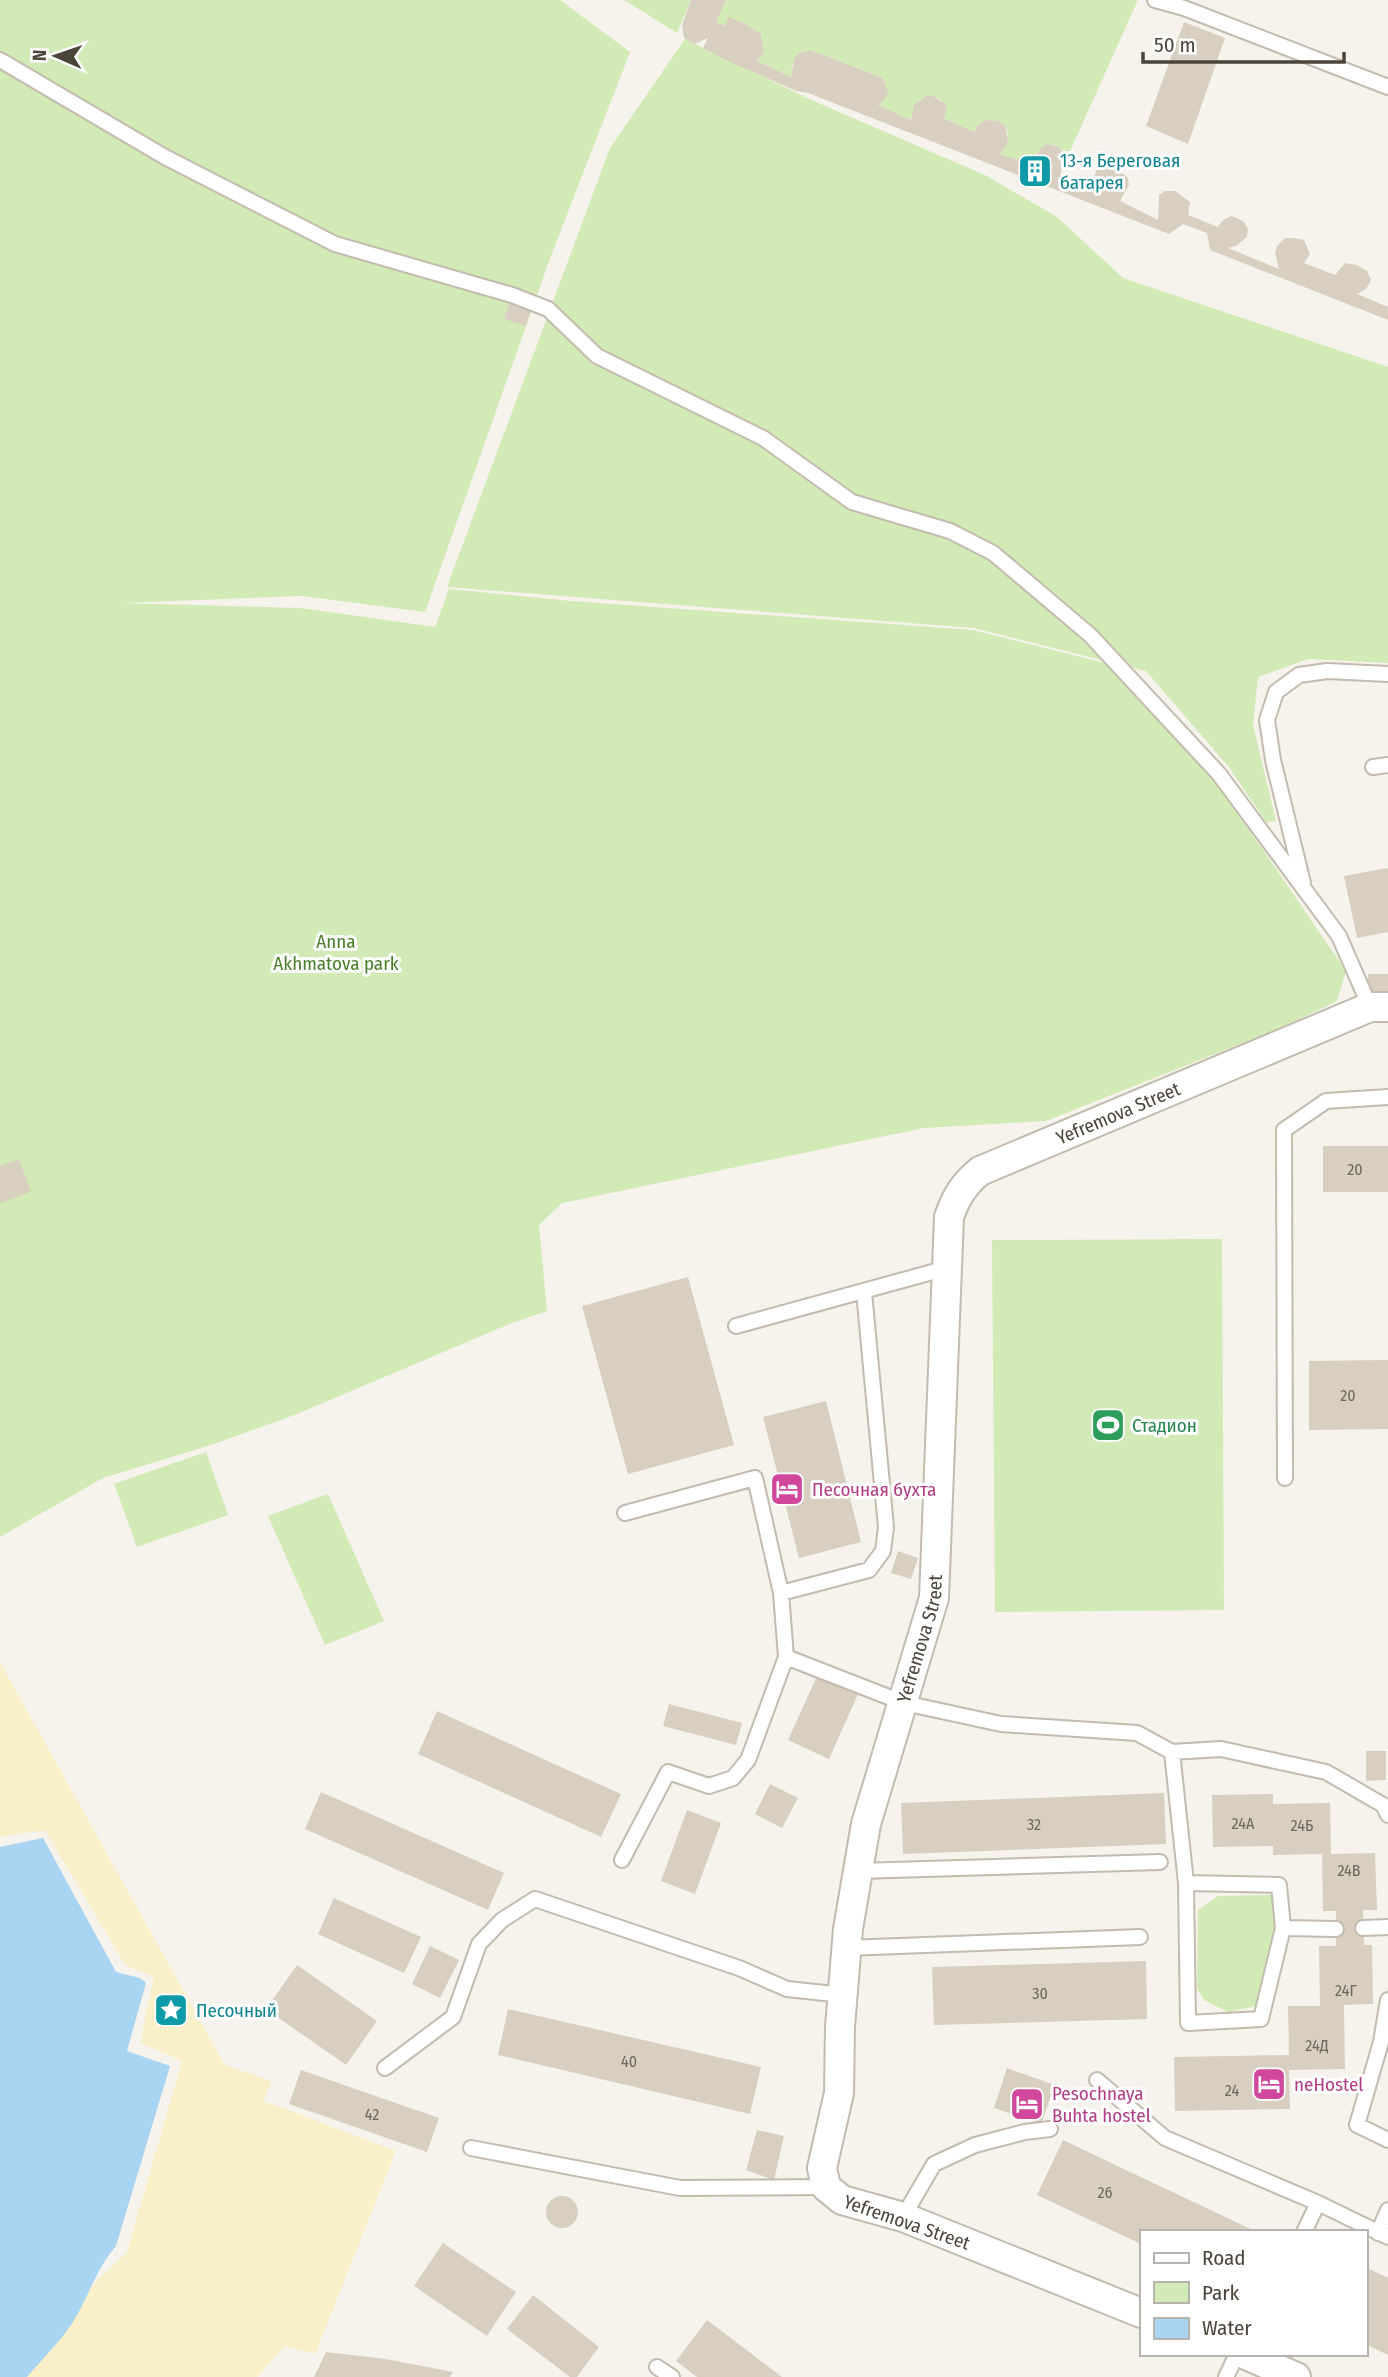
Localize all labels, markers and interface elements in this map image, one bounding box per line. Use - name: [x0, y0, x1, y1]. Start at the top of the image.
- north arrow: [21, 21, 91, 91]
- scale bar: [1143, 21, 1344, 65]
- text: 50 m: [1154, 32, 1196, 58]
- text: N: [28, 49, 51, 62]
- place label: 13-я Береговая батарея: [1060, 149, 1180, 194]
- building icon: 13-я Береговая батарея: [1016, 152, 1054, 190]
- park label: Anna Akhmatova park: [273, 930, 399, 975]
- street label: Yefremova Street: [1053, 1077, 1184, 1150]
- house number: 20: [1347, 1160, 1363, 1179]
- house number: 20: [1340, 1386, 1356, 1405]
- sports icon: Стадион: [1089, 1406, 1127, 1444]
- place label: Стадион: [1132, 1414, 1197, 1437]
- hotel icon: Песочная бухта: [768, 1470, 806, 1508]
- place label: Песочная бухта: [812, 1478, 936, 1501]
- street label: Yefremova Street: [892, 1573, 947, 1706]
- house number: 24А: [1232, 1814, 1255, 1833]
- house number: 32: [1027, 1815, 1041, 1834]
- house number: 24Б: [1291, 1816, 1313, 1835]
- house number: 24В: [1337, 1861, 1361, 1880]
- house number: 24Г: [1335, 1981, 1358, 2000]
- house number: 30: [1032, 1984, 1048, 2003]
- place icon: Песочный: [152, 1991, 190, 2029]
- place label: Песочный: [196, 1999, 277, 2022]
- house number: 24Д: [1305, 2036, 1329, 2055]
- house number: 40: [621, 2052, 637, 2071]
- hotel icon: neHostel: [1250, 2065, 1288, 2103]
- place label: neHostel: [1294, 2073, 1363, 2096]
- house number: 24: [1225, 2081, 1239, 2100]
- place label: Pesochnaya Buhta hostel: [1052, 2082, 1151, 2127]
- hotel icon: Pesochnaya Buhta hostel: [1008, 2085, 1046, 2123]
- house number: 42: [365, 2105, 379, 2124]
- house number: 26: [1098, 2183, 1113, 2202]
- street label: Yefremova Street: [841, 2190, 974, 2255]
- legend: [1140, 2230, 1367, 2356]
- text: Road: [1202, 2245, 1246, 2271]
- text: Park: [1202, 2280, 1240, 2306]
- text: Water: [1202, 2315, 1252, 2341]

